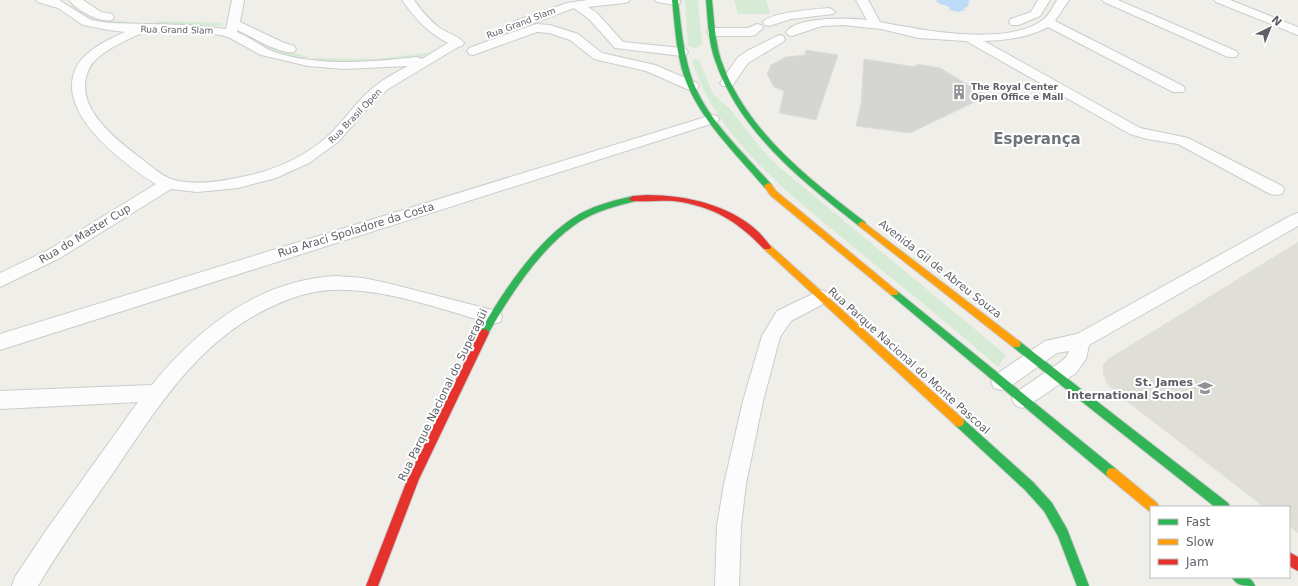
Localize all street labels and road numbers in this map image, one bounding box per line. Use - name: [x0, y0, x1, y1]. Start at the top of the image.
- street label: Rua Grand Slam: [485, 5, 557, 41]
- street label: Rua Grand Slam: [140, 24, 214, 36]
- street label: Rua Brasil Open: [326, 87, 384, 145]
- street label: Rua Araci Spoladore da Costa: [276, 200, 436, 260]
- street label: Rua do Master Cup: [37, 202, 133, 266]
- street label: Avenida Gil de Abreu Souza: [876, 217, 1004, 321]
- street label: Rua Parque Nacional do Monte Pascoal: [825, 285, 993, 437]
- street label: Rua Parque Nacional do Superagüi: [396, 307, 490, 483]

